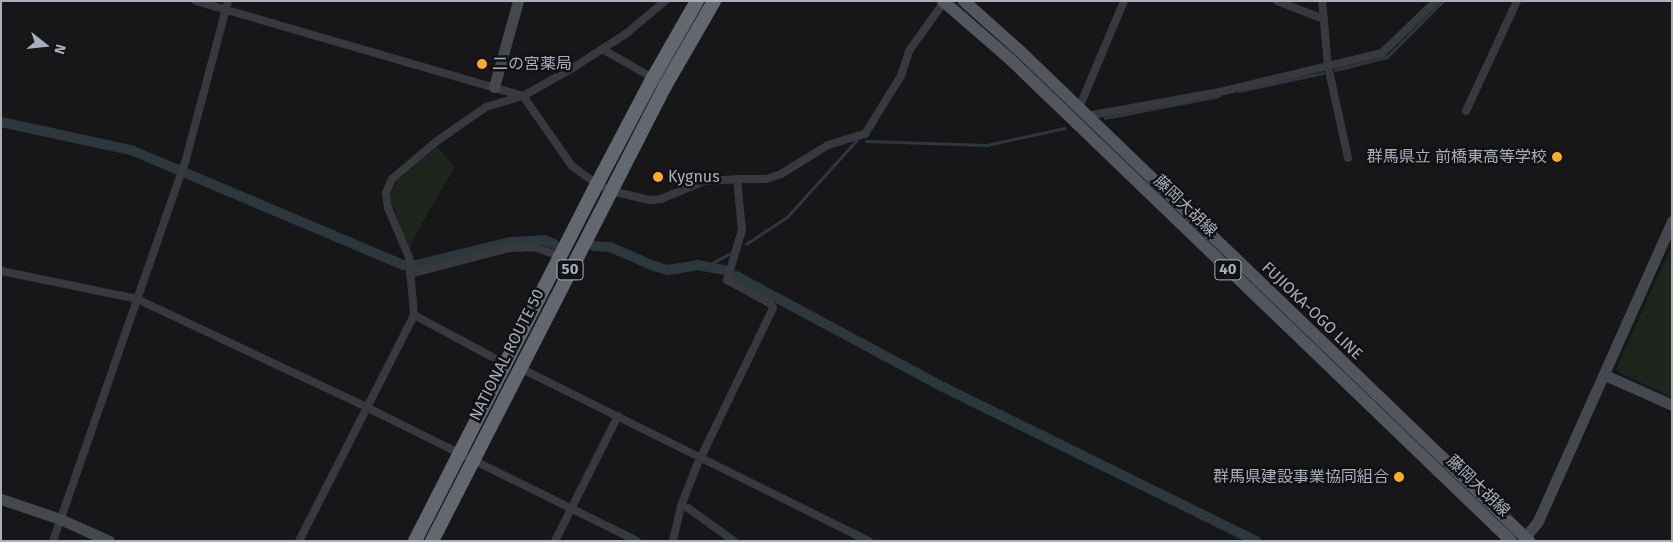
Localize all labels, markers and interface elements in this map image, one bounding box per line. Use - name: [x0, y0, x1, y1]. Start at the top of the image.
- north arrow: [20, 20, 70, 70]
- text: N: [50, 42, 69, 56]
- place label: 二の宮薬局: [492, 54, 572, 74]
- marker: 二の宮薬局: [476, 58, 488, 70]
- place label: 群馬県立 前橋東高等学校: [1367, 147, 1547, 167]
- marker: 群馬県立 前橋東高等学校: [1551, 151, 1563, 163]
- place label: Kygnus: [668, 167, 720, 187]
- marker: Kygnus: [652, 171, 664, 183]
- street label: 藤岡大胡線: [1150, 171, 1220, 241]
- road number: 50: [556, 258, 584, 282]
- road number: 40: [1214, 258, 1242, 282]
- street label: FUJIOKA-OGO LINE: [1258, 258, 1366, 364]
- street label: NATIONAL ROUTE 50: [466, 286, 548, 424]
- street label: 藤岡大胡線: [1443, 451, 1513, 521]
- place label: 群馬県建設事業協同組合: [1213, 467, 1389, 487]
- marker: 群馬県建設事業協同組合: [1393, 471, 1405, 483]

